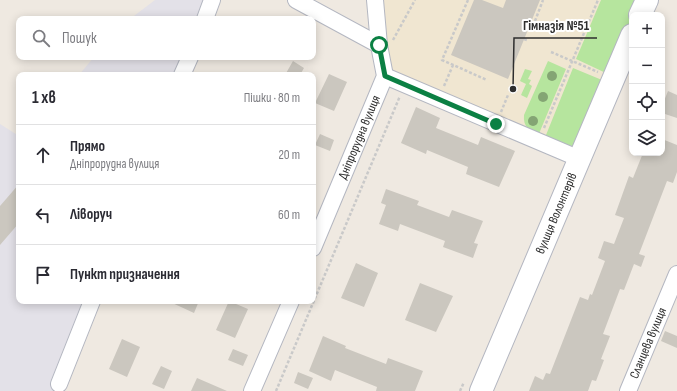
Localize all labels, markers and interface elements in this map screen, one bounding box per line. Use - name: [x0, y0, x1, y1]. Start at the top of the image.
- callout: Гімназія №51: [514, 12, 597, 38]
- map controls: [629, 12, 665, 156]
- button: +: [629, 12, 665, 48]
- search box: [16, 16, 316, 60]
- text: Гімназія №51: [523, 17, 590, 34]
- icon: search: [30, 27, 52, 49]
- text: Пошук: [62, 29, 97, 48]
- route start: [370, 36, 388, 54]
- button: −: [629, 48, 665, 84]
- button: locate: [629, 84, 665, 120]
- text: 1 хв: [32, 88, 56, 108]
- text: Пішки · 80 m: [244, 90, 300, 106]
- street label: Дніпрорудна вулиця: [335, 93, 384, 182]
- route end: [487, 115, 505, 133]
- button: layers: [629, 120, 665, 156]
- text: Прямо: [70, 137, 105, 156]
- icon: ahead: [32, 144, 54, 166]
- text: 20 m: [278, 147, 300, 163]
- text: Дніпрорудна вулиця: [70, 156, 159, 172]
- street label: вулиця Волонтерів: [532, 170, 581, 256]
- icon: left: [32, 204, 54, 226]
- text: Ліворуч: [70, 205, 112, 224]
- text: 60 m: [278, 207, 300, 223]
- icon: arrive: [32, 264, 54, 286]
- text: Пункт призначення: [70, 265, 180, 284]
- street label: Сланцева вулиця: [626, 305, 670, 381]

